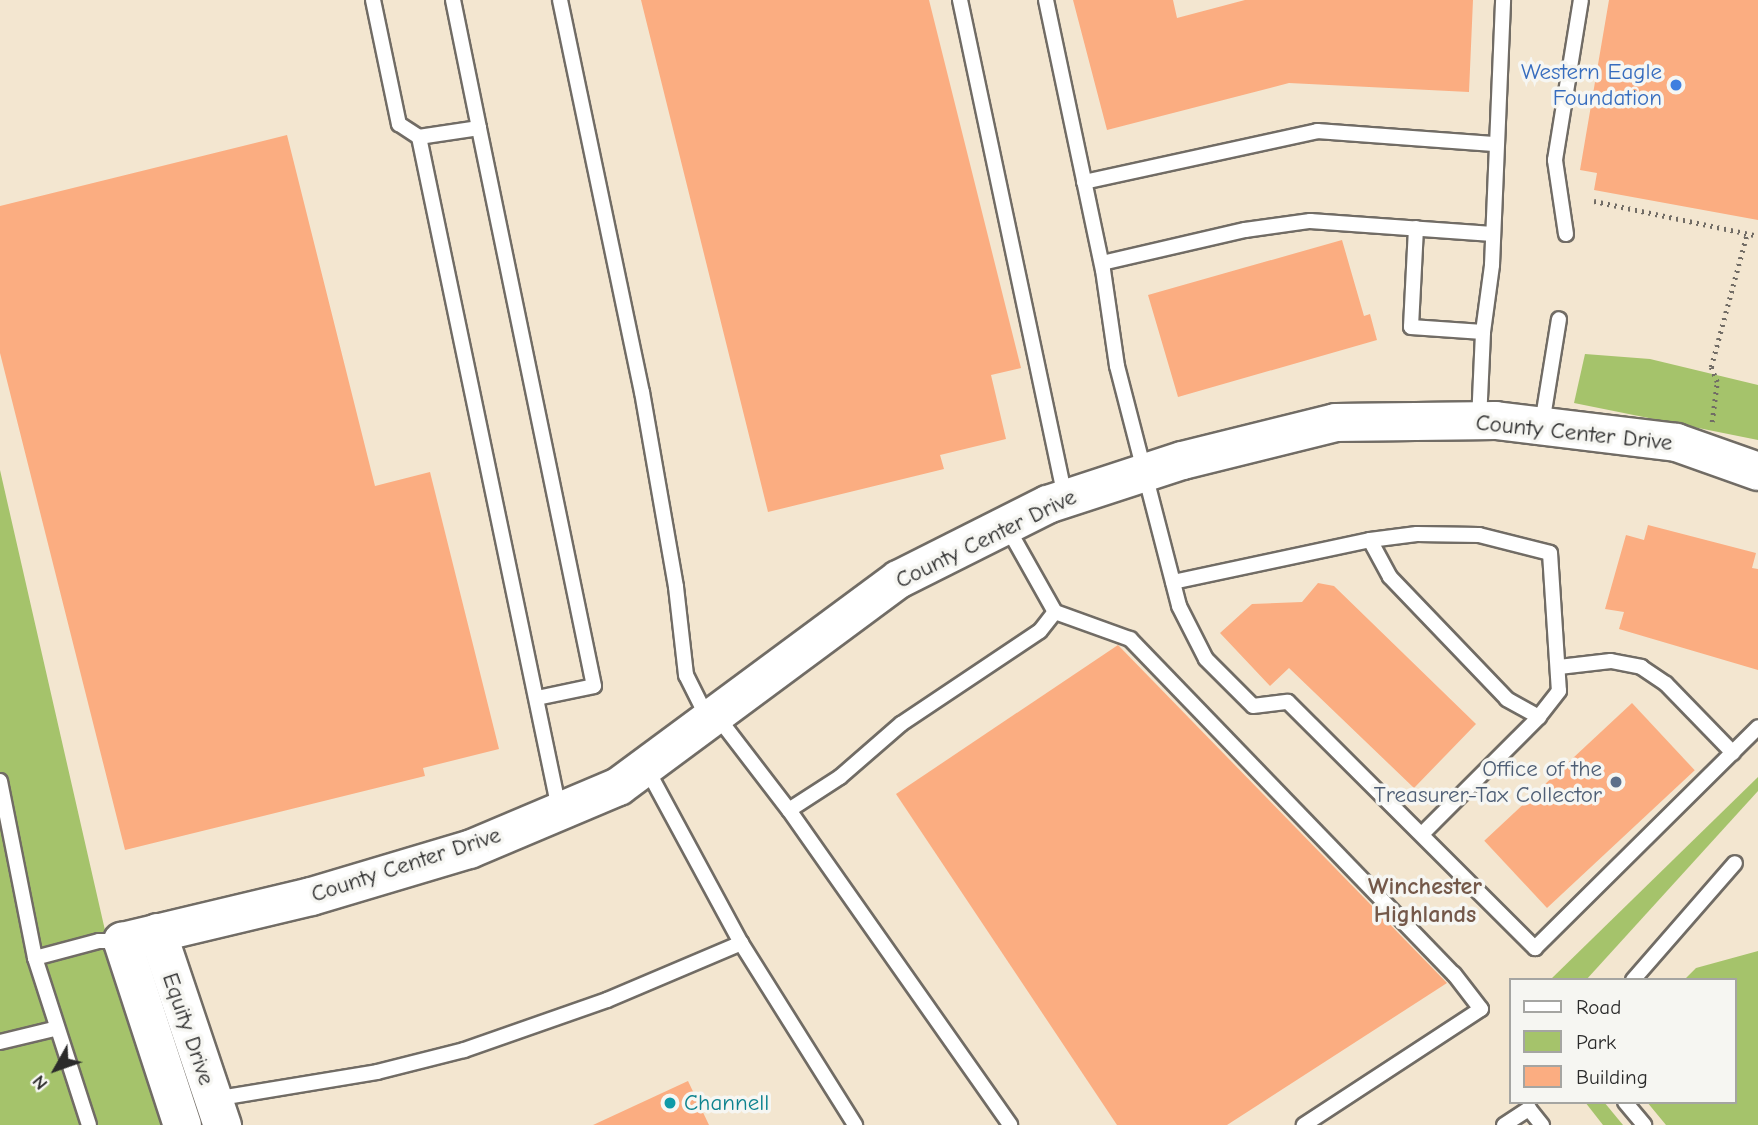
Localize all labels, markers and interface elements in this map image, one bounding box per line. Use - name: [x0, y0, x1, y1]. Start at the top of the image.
- place label: Western Eagle Foundation: [1521, 58, 1662, 112]
- marker: Western Eagle Foundation: [1668, 77, 1684, 93]
- street label: County Center Drive: [1474, 409, 1674, 457]
- street label: County Center Drive: [891, 483, 1081, 595]
- place label: Office of the Treasurer-Tax Collector: [1374, 755, 1602, 809]
- marker: Office of the Treasurer-Tax Collector: [1608, 774, 1624, 790]
- street label: County Center Drive: [308, 821, 504, 909]
- district label: Winchester Highlands: [1368, 873, 1482, 929]
- street label: Equity Drive: [156, 969, 220, 1089]
- legend: [1510, 978, 1737, 1104]
- text: Road: [1576, 995, 1621, 1019]
- text: Park: [1576, 1030, 1616, 1054]
- north arrow: [21, 1034, 91, 1104]
- text: Building: [1576, 1065, 1648, 1089]
- text: N: [28, 1071, 52, 1094]
- place label: Channell: [684, 1089, 769, 1117]
- marker: Channell: [662, 1095, 678, 1111]

